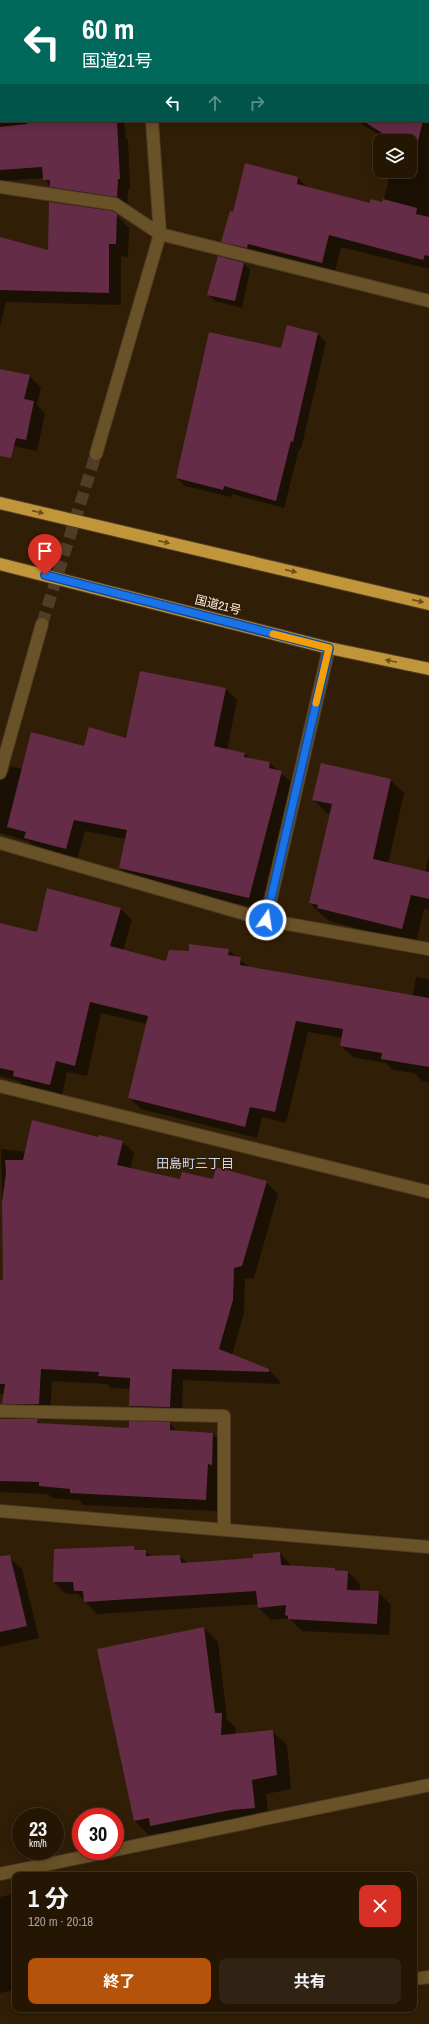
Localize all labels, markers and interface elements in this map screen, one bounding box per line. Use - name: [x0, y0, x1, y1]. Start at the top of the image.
- text: 60 m: [82, 10, 134, 48]
- icon: left: [16, 16, 68, 68]
- text: 国道21号: [82, 48, 152, 73]
- icon: left: [162, 92, 184, 114]
- icon: ahead: [204, 92, 226, 114]
- icon: right: [246, 92, 268, 114]
- map controls: [373, 134, 417, 178]
- button: layers: [373, 134, 417, 178]
- one-way arrow: [32, 509, 44, 515]
- pin: [28, 534, 62, 575]
- one-way arrow: [158, 539, 171, 545]
- icon: arrive: [34, 540, 56, 562]
- one-way arrow: [285, 569, 297, 575]
- street label: 国道21号: [193, 592, 243, 618]
- one-way arrow: [411, 599, 424, 605]
- one-way arrow: [385, 658, 397, 664]
- position arrow: [245, 899, 287, 941]
- district label: 田島町三丁目: [156, 1155, 234, 1172]
- speed limit sign: 30: [72, 1808, 124, 1860]
- text: 23: [29, 1815, 47, 1842]
- text: km/h: [29, 1837, 47, 1850]
- text: 1 分: [28, 1882, 68, 1914]
- button: close: [359, 1885, 401, 1927]
- text: 120 m · 20:18: [28, 1913, 93, 1930]
- button: 終了: [28, 1958, 211, 2004]
- button: 共有: [219, 1958, 401, 2004]

